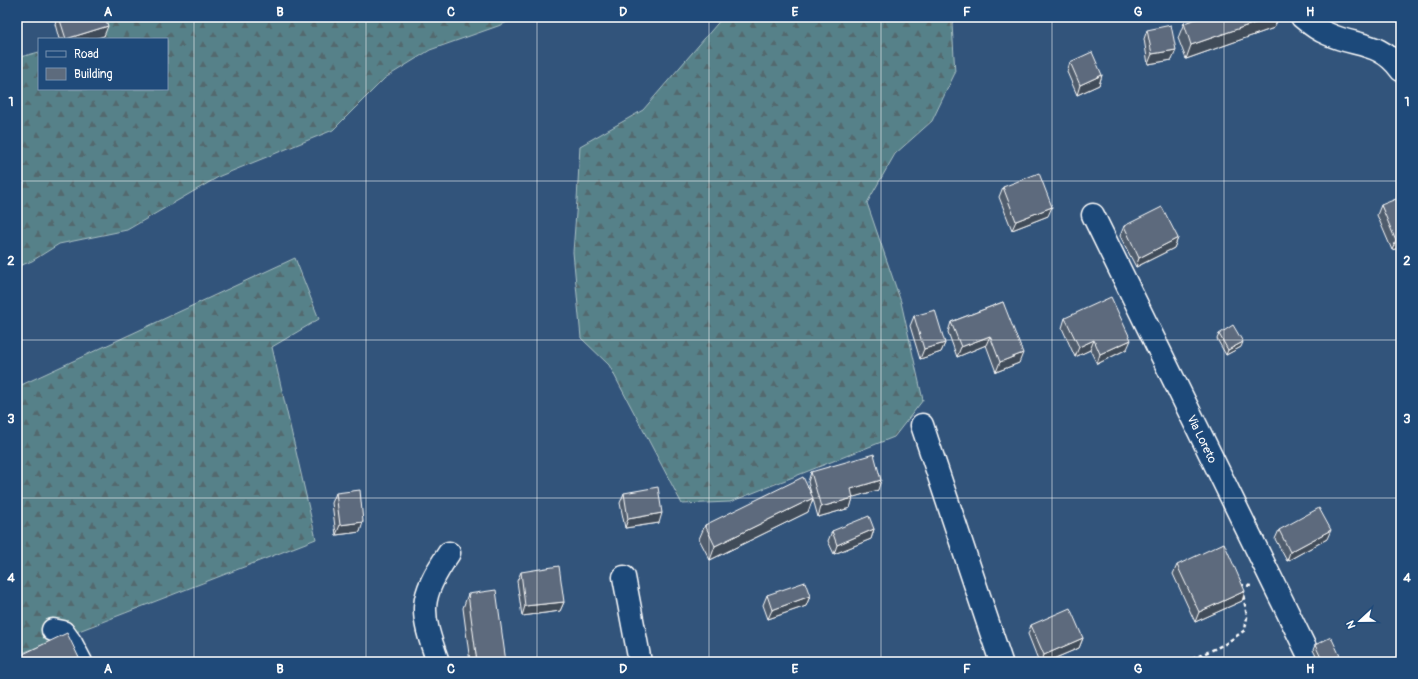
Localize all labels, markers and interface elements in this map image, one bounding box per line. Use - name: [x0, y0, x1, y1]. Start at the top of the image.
- text: A: [104, 4, 113, 20]
- text: B: [276, 4, 284, 20]
- text: C: [447, 4, 455, 20]
- text: D: [619, 4, 627, 20]
- text: E: [792, 4, 799, 20]
- text: F: [963, 4, 971, 20]
- text: G: [1134, 4, 1143, 20]
- text: H: [1306, 4, 1314, 20]
- legend: [38, 38, 168, 90]
- text: Road: [74, 47, 99, 62]
- text: Building: [74, 67, 113, 82]
- text: 1: [8, 94, 14, 110]
- text: 1: [1404, 94, 1410, 110]
- text: 2: [7, 253, 15, 269]
- text: 2: [1403, 253, 1411, 269]
- text: 3: [7, 411, 15, 427]
- text: 3: [1403, 411, 1411, 427]
- street label: Via Loreto: [1183, 413, 1220, 466]
- text: 4: [7, 570, 15, 586]
- text: 4: [1403, 570, 1411, 586]
- north arrow: [1340, 601, 1380, 641]
- text: N: [1344, 618, 1359, 630]
- text: A: [104, 661, 113, 677]
- text: B: [276, 661, 284, 677]
- text: C: [447, 661, 455, 677]
- text: D: [619, 661, 627, 677]
- text: E: [792, 661, 799, 677]
- text: F: [963, 661, 971, 677]
- text: G: [1134, 661, 1143, 677]
- text: H: [1306, 661, 1314, 677]

